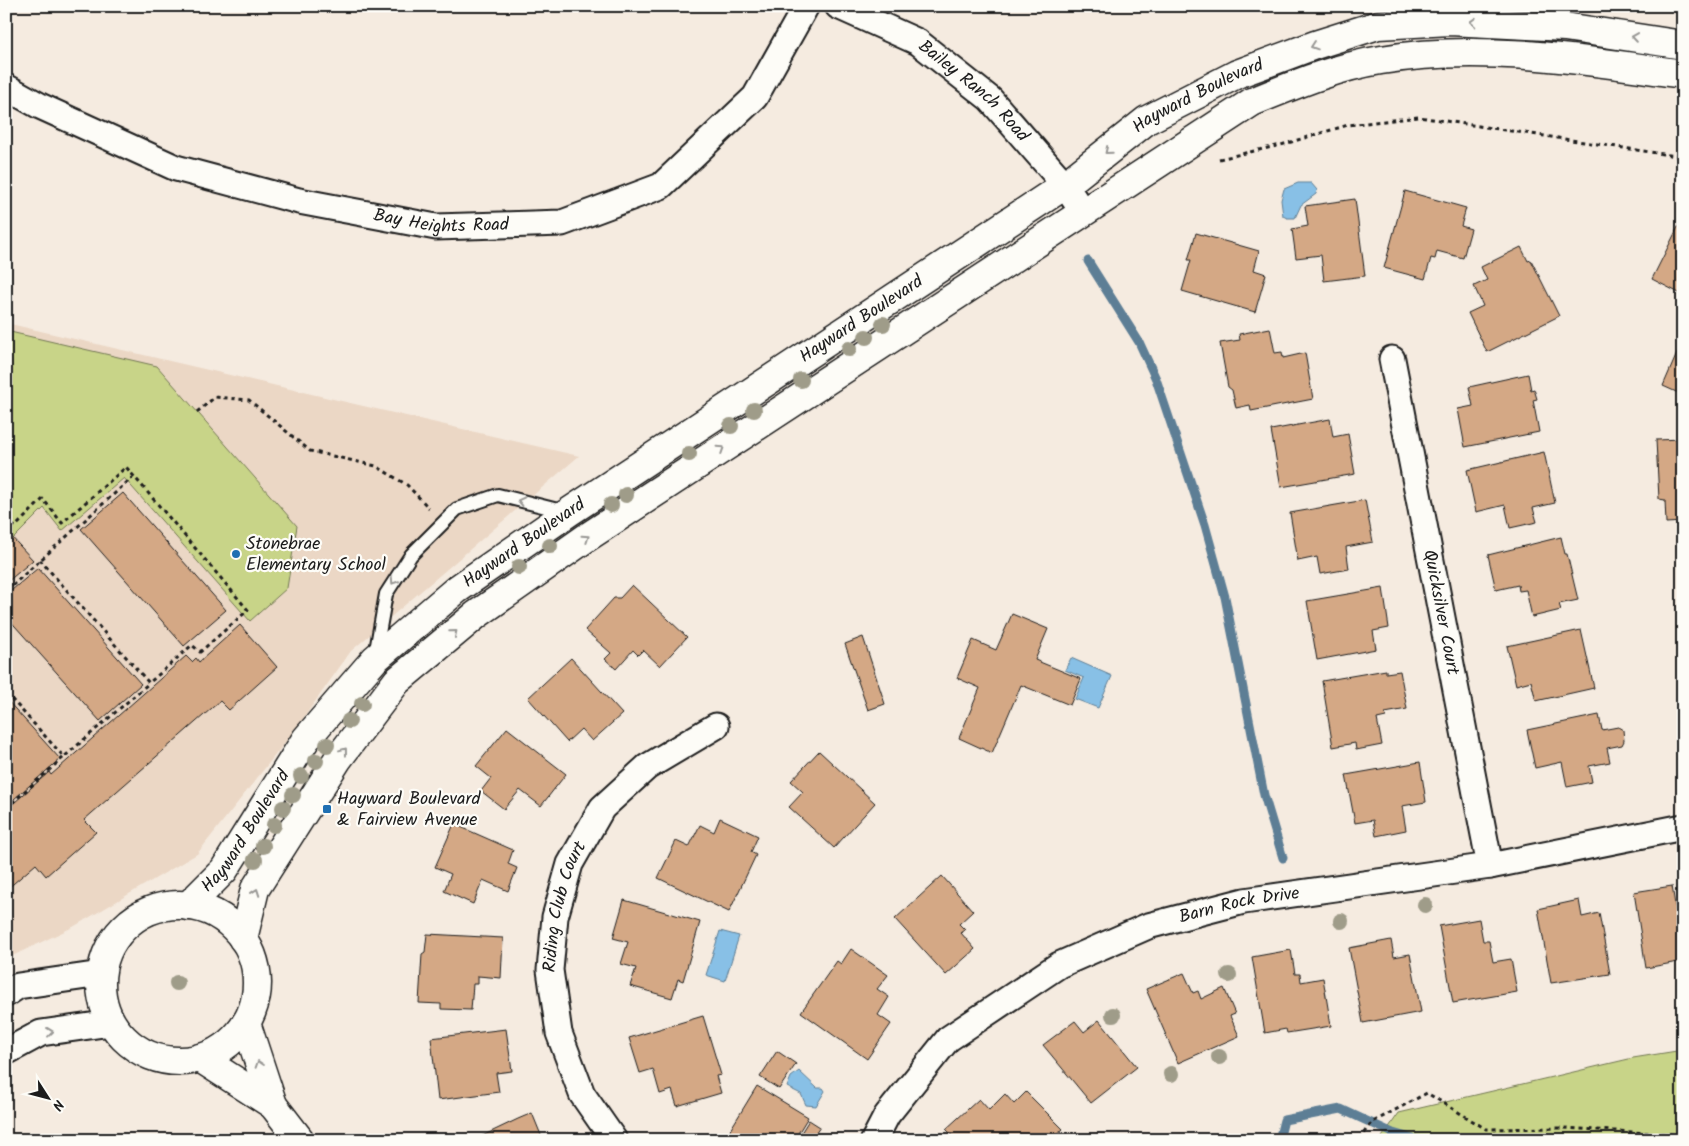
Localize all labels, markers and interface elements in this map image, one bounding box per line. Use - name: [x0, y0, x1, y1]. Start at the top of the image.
- one-way arrow: [1469, 17, 1477, 28]
- street label: Bailey Ranch Road: [912, 33, 1037, 150]
- one-way arrow: [1630, 33, 1639, 43]
- one-way arrow: [1310, 40, 1319, 50]
- street label: Hayward Boulevard: [1126, 51, 1268, 141]
- one-way arrow: [1105, 145, 1114, 153]
- street label: Bay Heights Road: [371, 201, 510, 242]
- street label: Hayward Boulevard: [793, 267, 930, 371]
- one-way arrow: [716, 446, 725, 455]
- street label: Hayward Boulevard: [457, 490, 592, 596]
- one-way arrow: [517, 496, 526, 507]
- place label: Stonebrae Elementary School: [246, 530, 387, 580]
- one-way arrow: [580, 535, 590, 544]
- street label: Quicksilver Court: [1415, 547, 1467, 678]
- marker: Stonebrae Elementary School: [230, 548, 242, 560]
- one-way arrow: [391, 575, 401, 584]
- one-way arrow: [448, 630, 457, 639]
- one-way arrow: [338, 748, 346, 757]
- street label: Hayward Boulevard: [194, 763, 298, 900]
- place label: Hayward Boulevard & Fairview Avenue: [337, 785, 481, 835]
- marker: Hayward Boulevard & Fairview Avenue: [321, 803, 333, 815]
- street label: Riding Club Court: [535, 835, 595, 974]
- street label: Barn Rock Drive: [1176, 879, 1301, 932]
- one-way arrow: [250, 888, 260, 896]
- one-way arrow: [47, 1027, 55, 1038]
- one-way arrow: [255, 1060, 265, 1069]
- north arrow: [22, 1074, 72, 1124]
- text: N: [46, 1095, 69, 1115]

